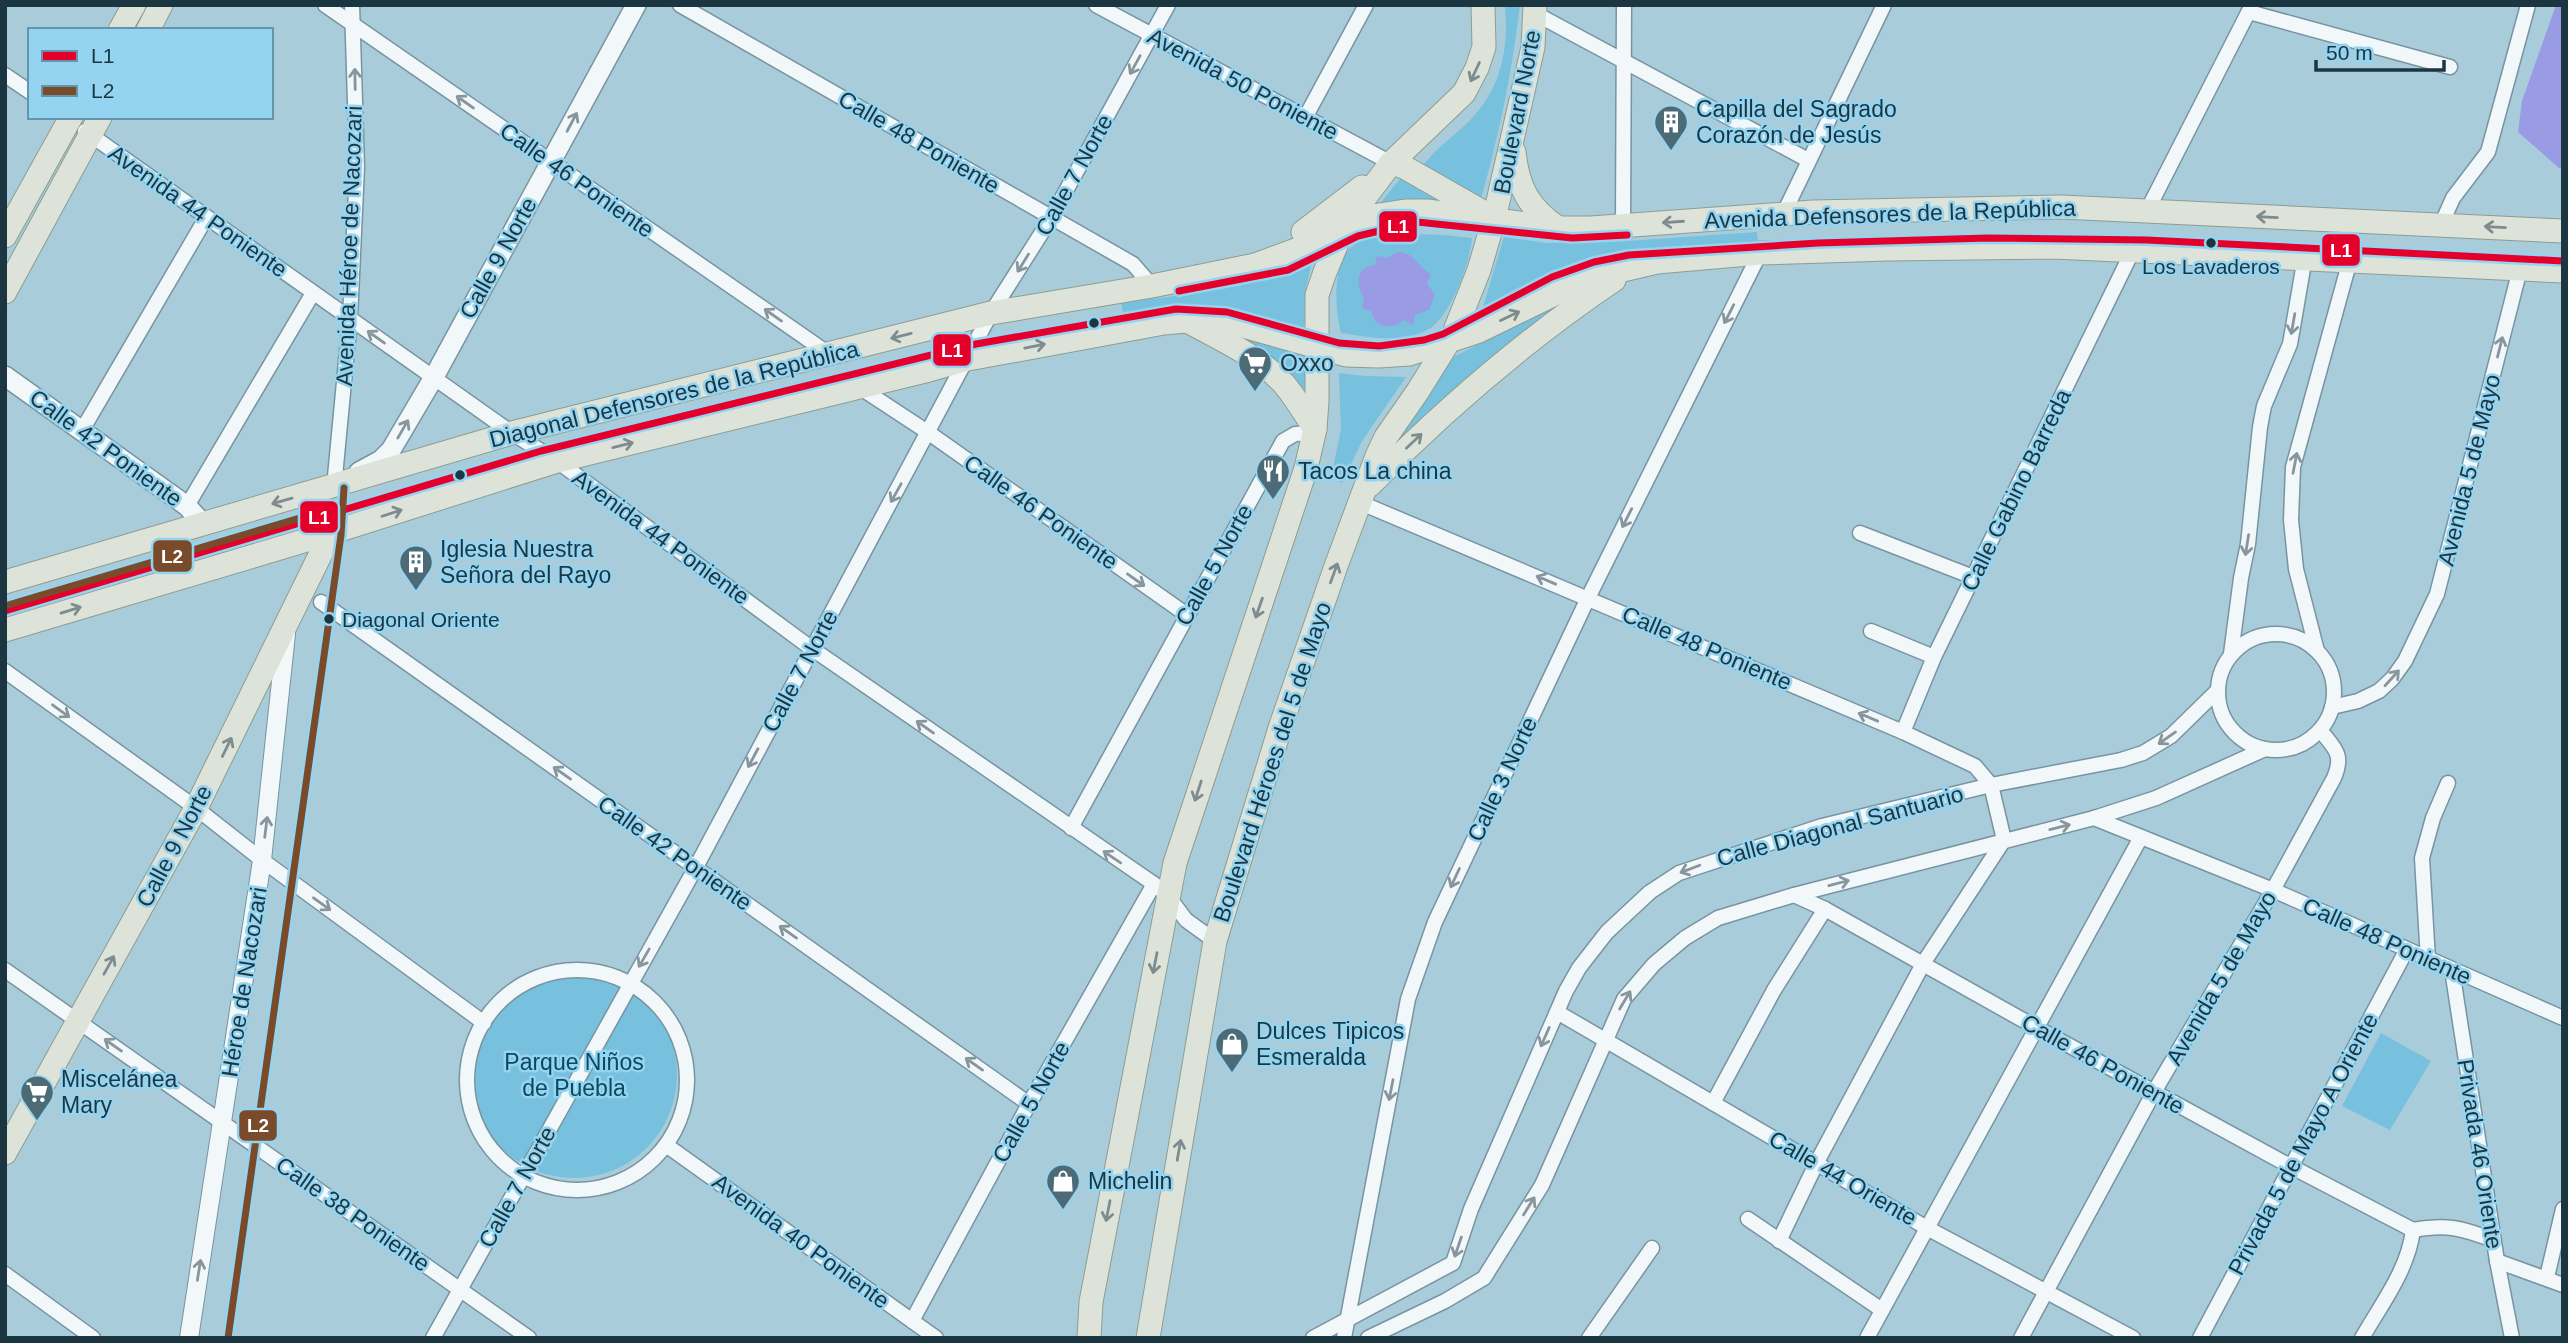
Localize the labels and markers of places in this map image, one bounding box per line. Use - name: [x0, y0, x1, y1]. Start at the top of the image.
- place label: Capilla del Sagrado Corazón de Jesús: [1696, 96, 1897, 148]
- building icon: Capilla del Sagrado Corazón de Jesús: [1652, 103, 1690, 152]
- marker: Los Lavaderos: [2204, 236, 2218, 250]
- place label: Los Lavaderos: [2142, 255, 2280, 278]
- unlabelled marker: [1087, 316, 1101, 330]
- supermarket icon: Oxxo: [1236, 344, 1274, 393]
- place label: Oxxo: [1280, 350, 1334, 376]
- restaurant icon: Tacos La china: [1254, 452, 1292, 501]
- place label: Tacos La china: [1298, 458, 1452, 484]
- unlabelled marker: [453, 468, 467, 482]
- place label: Iglesia Nuestra Señora del Rayo: [440, 536, 611, 588]
- building icon: Iglesia Nuestra Señora del Rayo: [397, 543, 435, 592]
- place label: Diagonal Oriente: [342, 608, 500, 631]
- marker: Diagonal Oriente: [322, 612, 336, 626]
- place label: Dulces Tipicos Esmeralda: [1256, 1018, 1404, 1070]
- shop icon: Dulces Tipicos Esmeralda: [1213, 1025, 1251, 1074]
- place label: Miscelánea Mary: [61, 1066, 178, 1118]
- supermarket icon: Miscelánea Mary: [18, 1073, 56, 1122]
- shop icon: Michelin: [1044, 1162, 1082, 1211]
- place label: Michelin: [1088, 1168, 1172, 1194]

